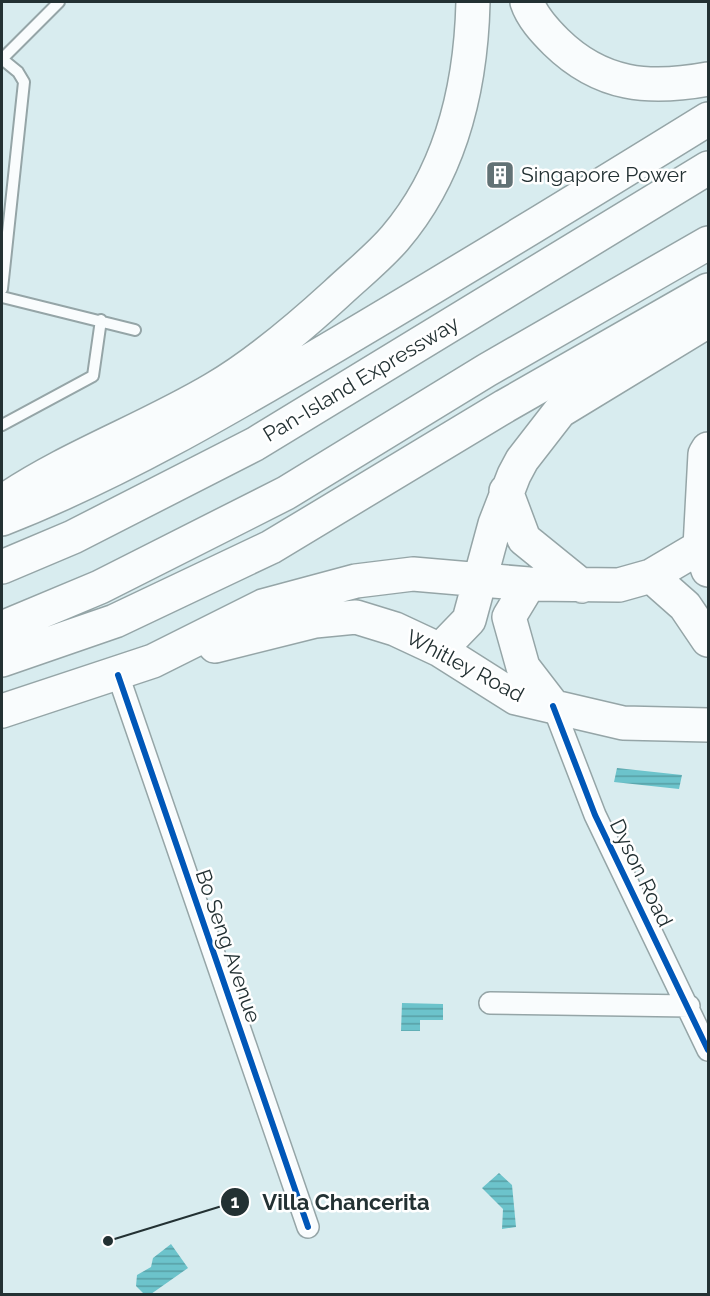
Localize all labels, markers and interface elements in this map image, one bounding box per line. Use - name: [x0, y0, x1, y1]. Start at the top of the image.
- building icon: Singapore Power: [484, 159, 516, 191]
- place label: Singapore Power: [521, 162, 687, 187]
- street label: Pan-Island Expressway: [258, 310, 463, 447]
- street label: Whitley Road: [402, 624, 529, 707]
- street label: Dyson Road: [605, 815, 678, 931]
- street label: Bo Seng Avenue: [191, 866, 266, 1026]
- callout: Villa Chancerita: [220, 1182, 441, 1222]
- text: Villa Chancerita: [262, 1189, 430, 1215]
- text: 1: [231, 1191, 240, 1212]

